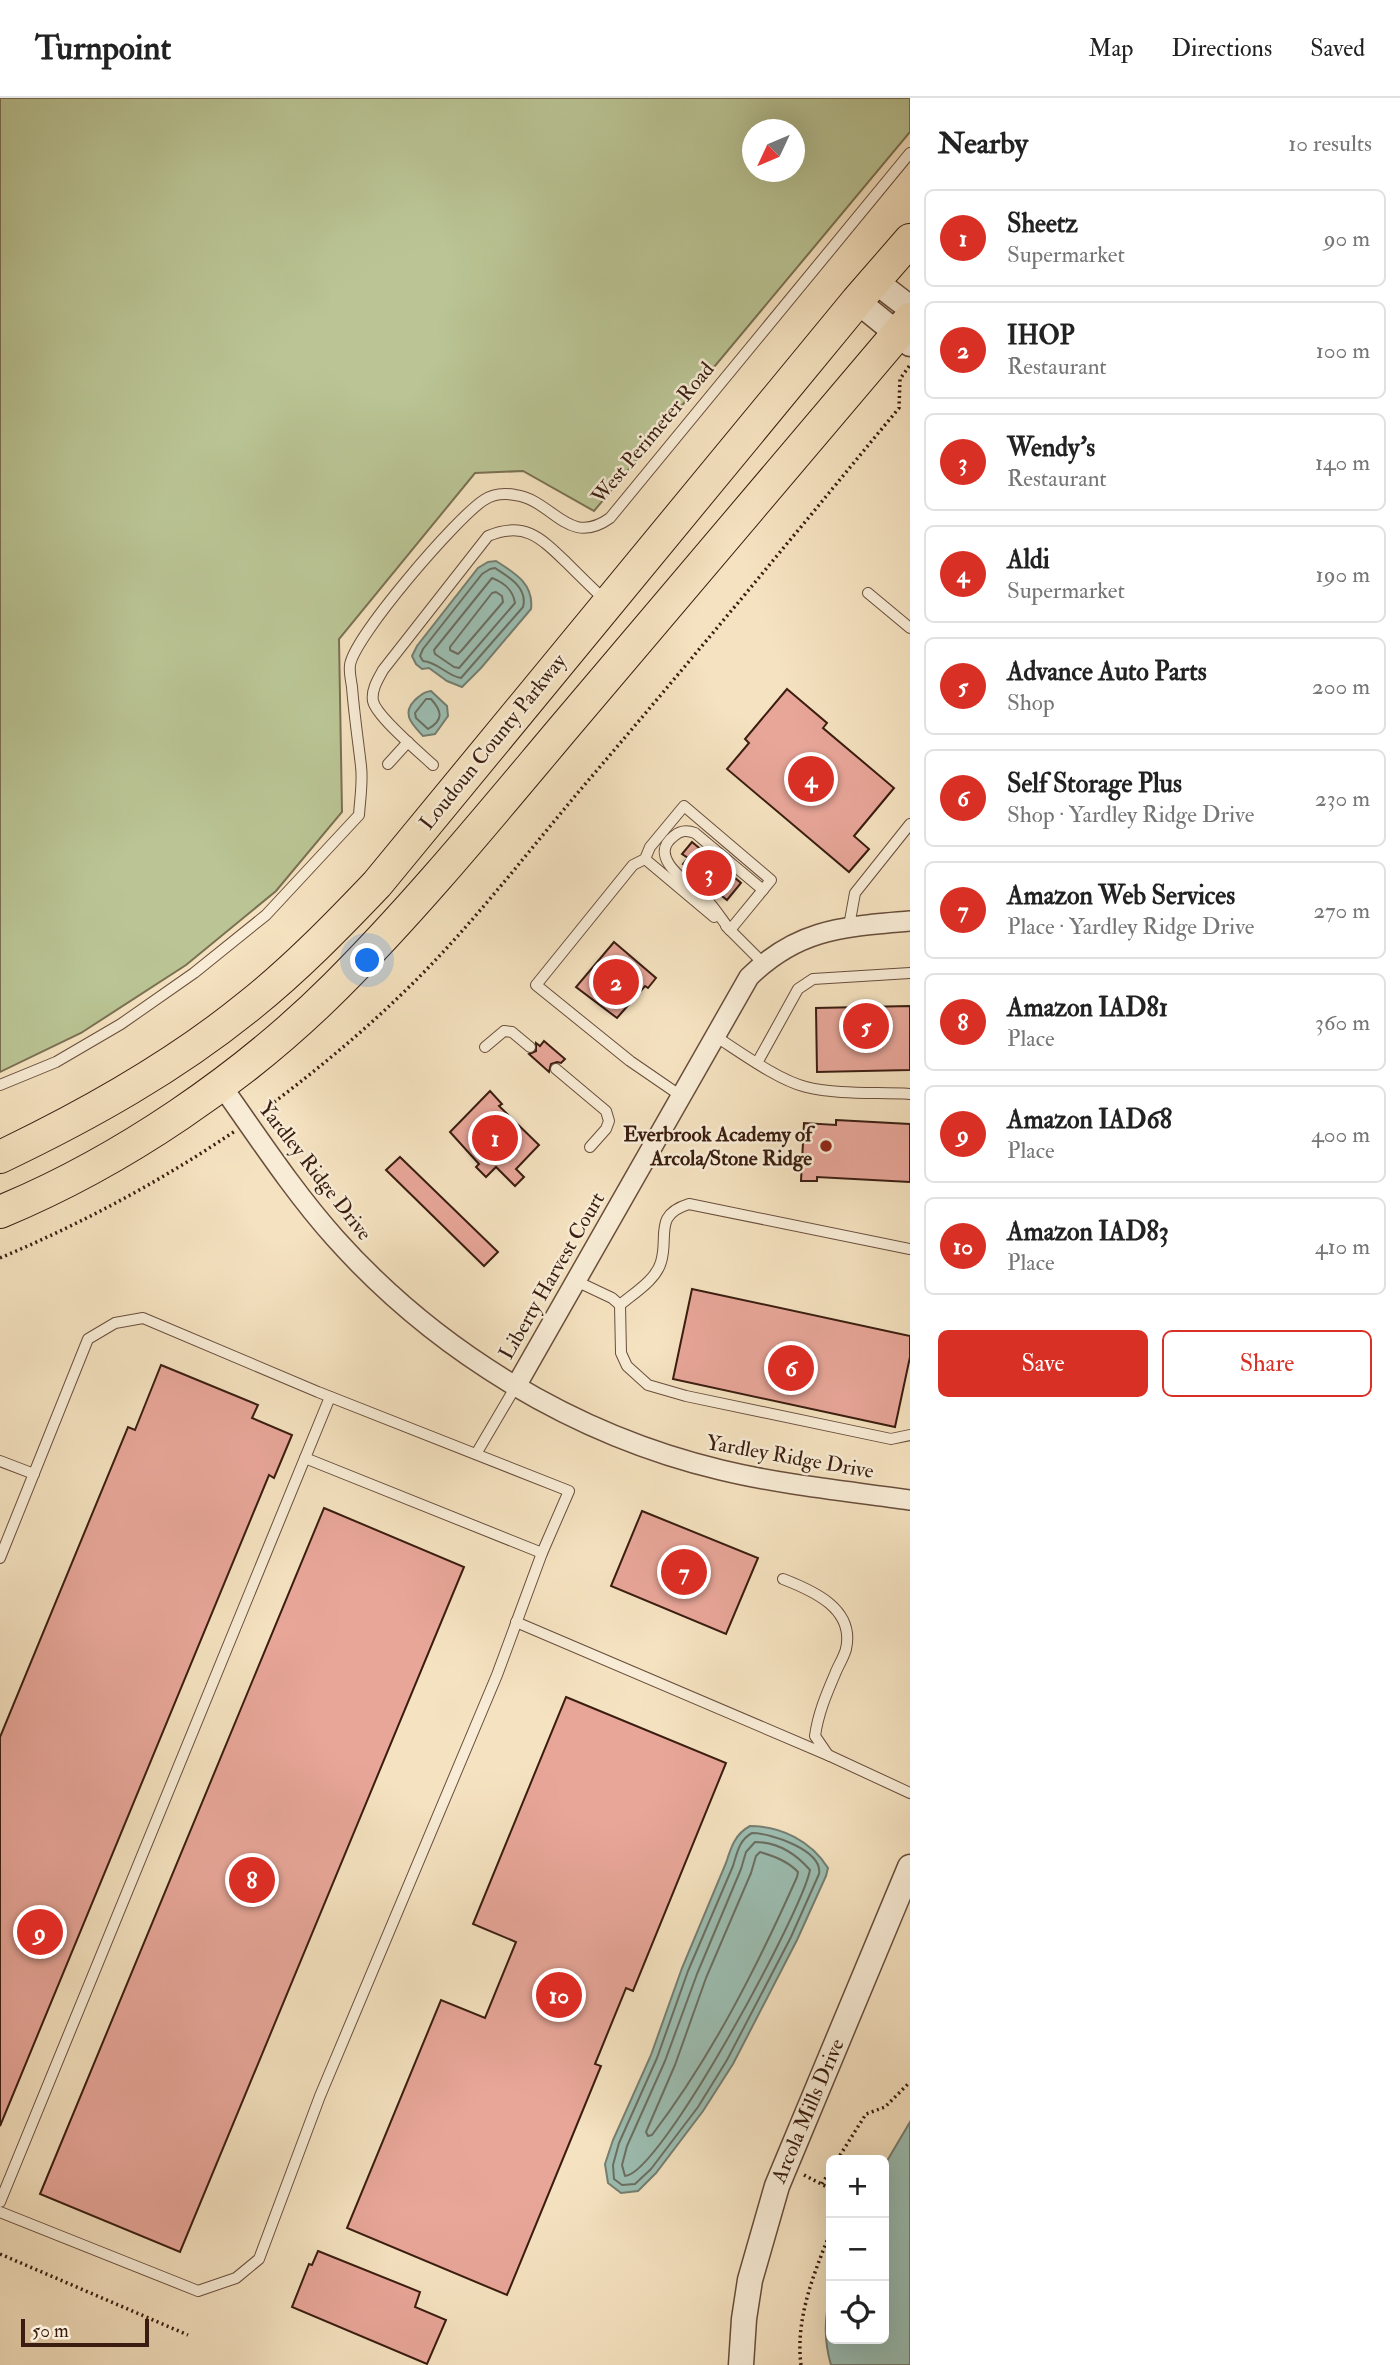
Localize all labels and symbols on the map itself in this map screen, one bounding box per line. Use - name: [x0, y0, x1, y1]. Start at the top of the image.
- north arrow: [742, 119, 805, 182]
- street label: West Perimeter Road: [585, 356, 721, 510]
- street label: Loudoun County Parkway: [414, 648, 573, 836]
- pin: 4: [788, 753, 834, 805]
- pin: 3: [686, 847, 732, 899]
- your location: [350, 943, 384, 977]
- pin: 2: [593, 956, 639, 1008]
- pin: 5: [843, 1000, 889, 1052]
- street label: Yardley Ridge Drive: [252, 1096, 378, 1246]
- pin: 1: [472, 1112, 518, 1164]
- place label: Everbrook Academy of Arcola/Stone Ridge: [623, 1121, 815, 1172]
- marker: Everbrook Academy of Arcola/Stone Ridge: [818, 1138, 834, 1154]
- street label: Liberty Harvest Court: [493, 1187, 611, 1365]
- pin: 6: [768, 1342, 814, 1394]
- street label: Yardley Ridge Drive: [704, 1429, 876, 1485]
- pin: 7: [661, 1546, 707, 1598]
- pin: 8: [229, 1854, 275, 1906]
- pin: 9: [17, 1906, 63, 1958]
- pin: 10: [536, 1969, 582, 2021]
- street label: Arcola Mills Drive: [765, 2035, 851, 2188]
- scale bar: [21, 2316, 149, 2348]

